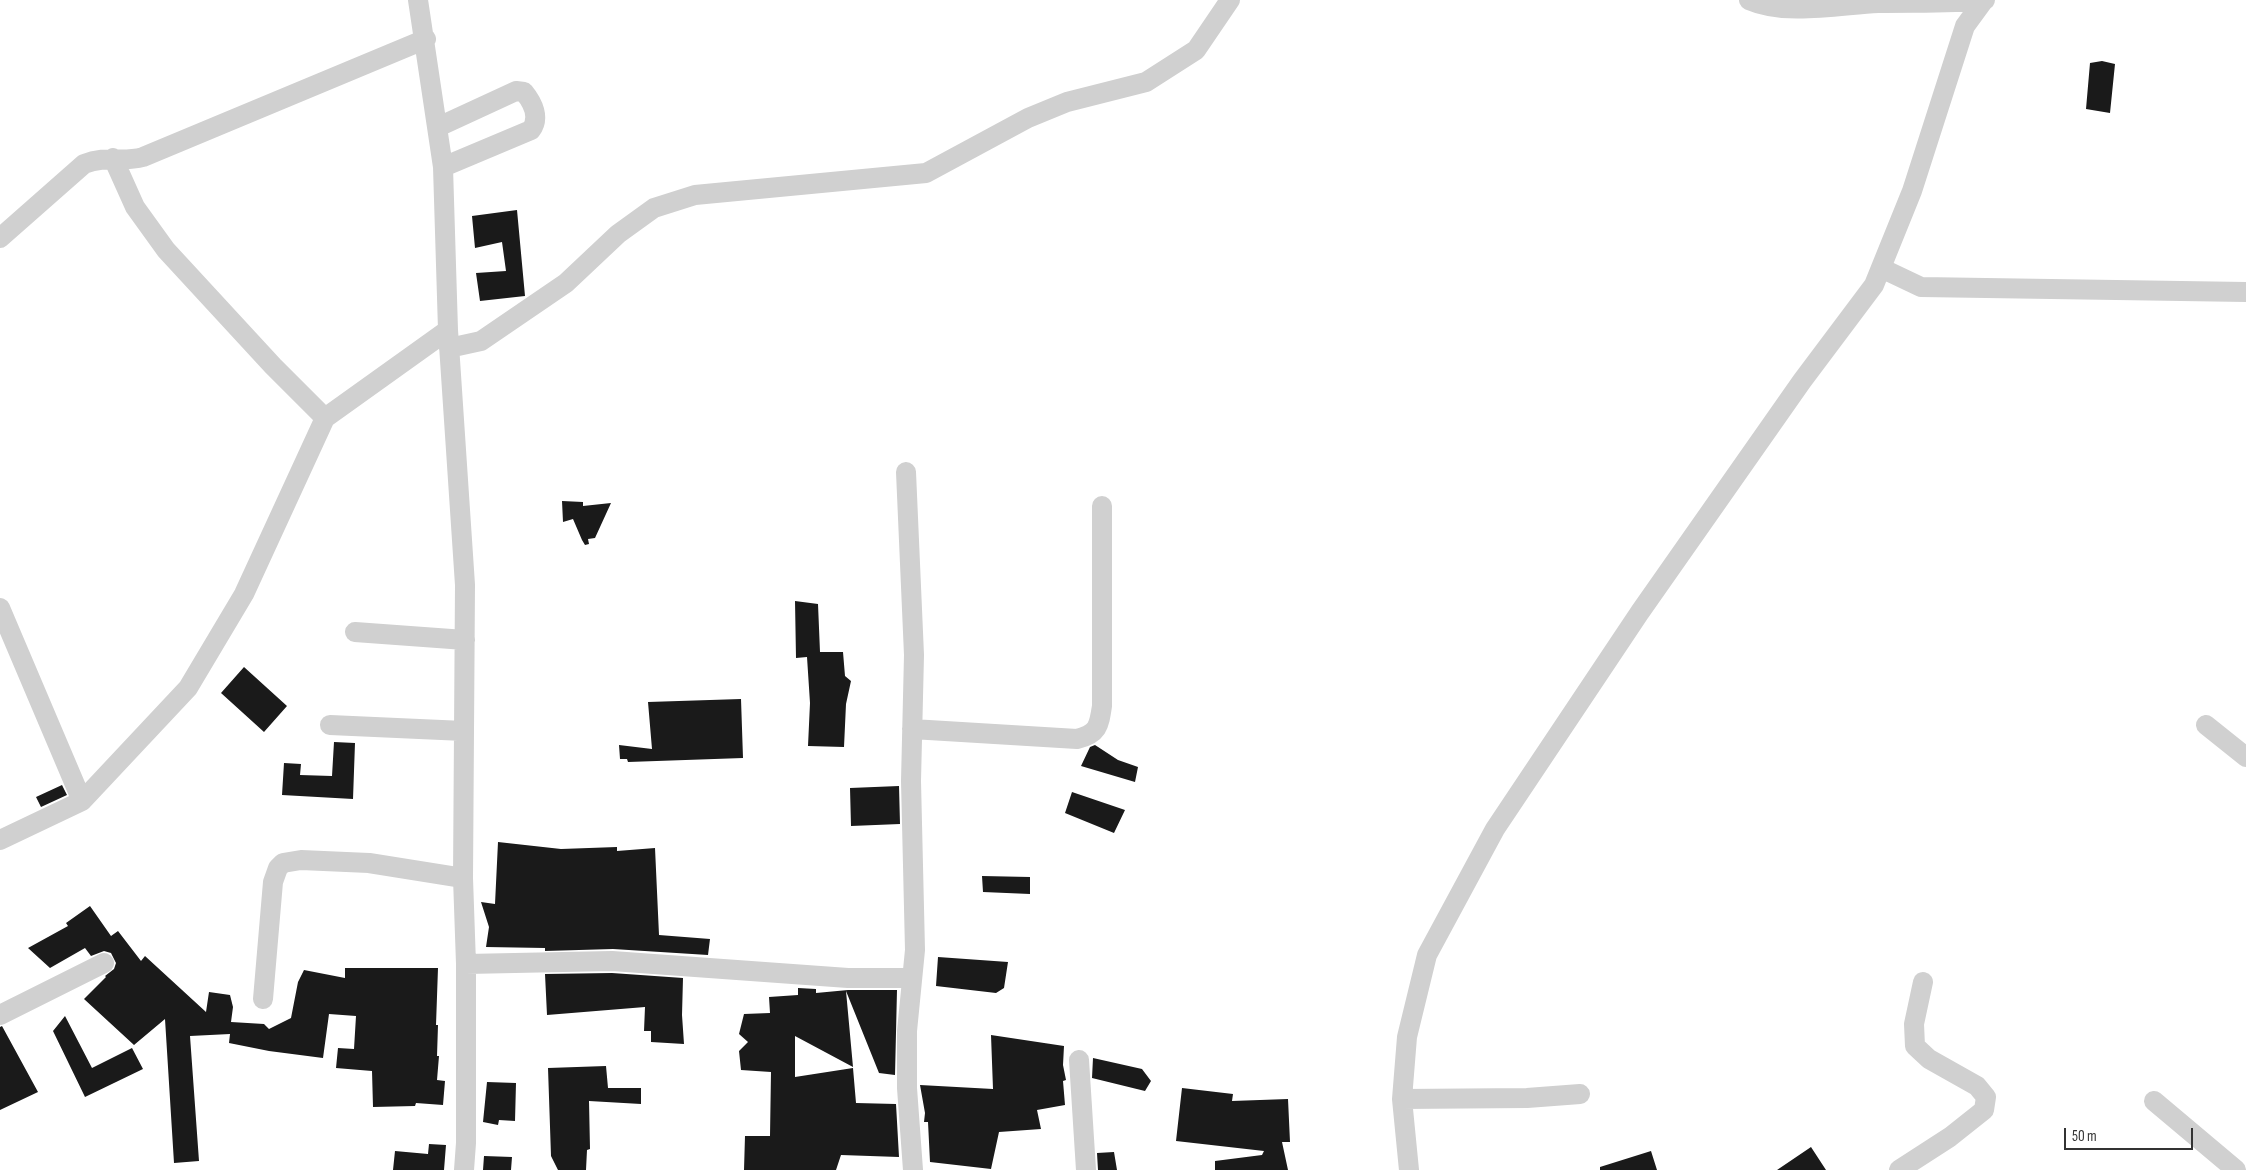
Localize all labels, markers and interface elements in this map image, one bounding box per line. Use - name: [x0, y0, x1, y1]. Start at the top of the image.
- scale bar: [2066, 1118, 2195, 1150]
- text: 50 m: [2072, 1127, 2097, 1146]

